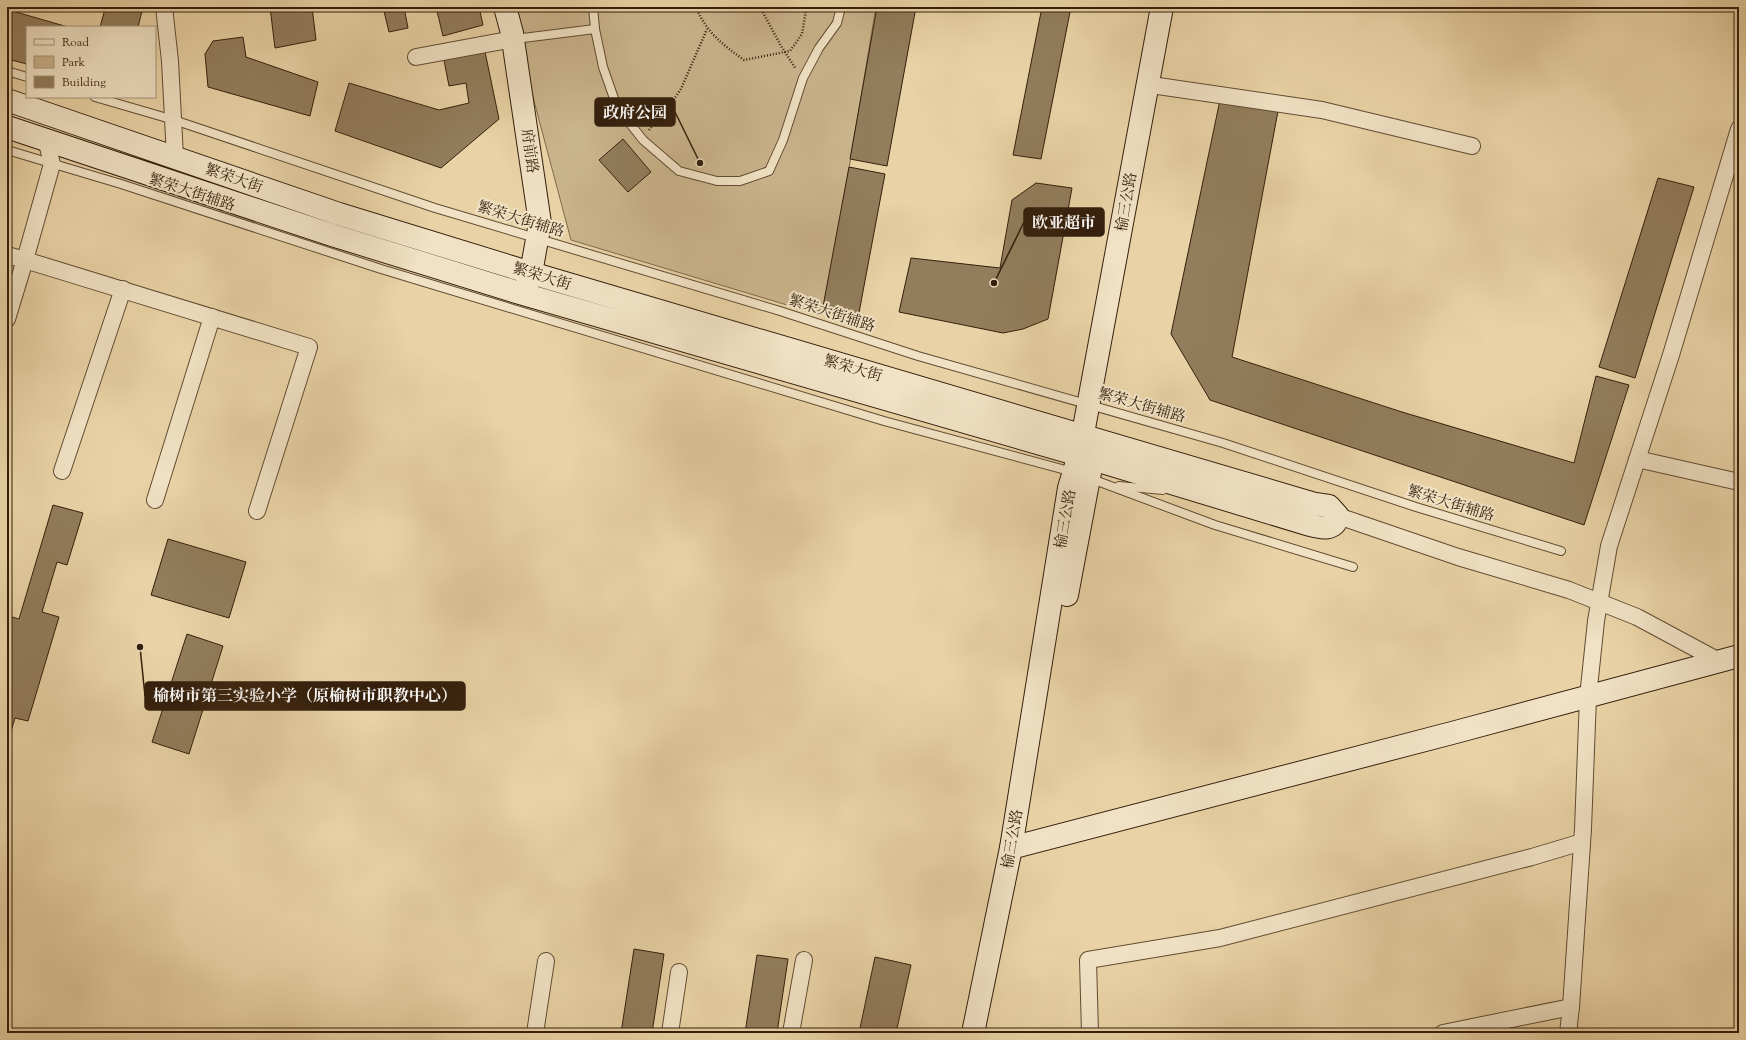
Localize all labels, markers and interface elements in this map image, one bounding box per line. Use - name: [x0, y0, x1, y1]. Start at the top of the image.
- legend: [26, 26, 156, 98]
- text: Road: [62, 34, 89, 52]
- text: Park: [62, 54, 85, 72]
- text: Building: [62, 74, 106, 92]
- callout: 政府公园: [595, 98, 675, 126]
- text: 政府公园: [603, 103, 667, 126]
- street label: 府前路: [515, 127, 542, 175]
- street label: 繁荣大街: [202, 160, 265, 199]
- street label: 繁荣大街辅路: [145, 170, 238, 217]
- street label: 榆三公路: [1112, 171, 1143, 234]
- street label: 繁荣大街辅路: [474, 197, 567, 244]
- callout: 欧亚超市: [1024, 208, 1104, 236]
- text: 欧亚超市: [1032, 213, 1096, 236]
- street label: 繁荣大街: [510, 259, 573, 296]
- street label: 繁荣大街辅路: [785, 291, 878, 338]
- street label: 繁荣大街: [821, 351, 884, 388]
- street label: 繁荣大街辅路: [1095, 384, 1188, 429]
- street label: 繁荣大街辅路: [1404, 481, 1497, 528]
- street label: 榆三公路: [1051, 488, 1082, 551]
- callout: 榆树市第三实验小学（原榆树市职教中心）: [145, 682, 465, 710]
- text: 榆树市第三实验小学（原榆树市职教中心）: [153, 686, 457, 709]
- street label: 榆三公路: [998, 808, 1029, 871]

